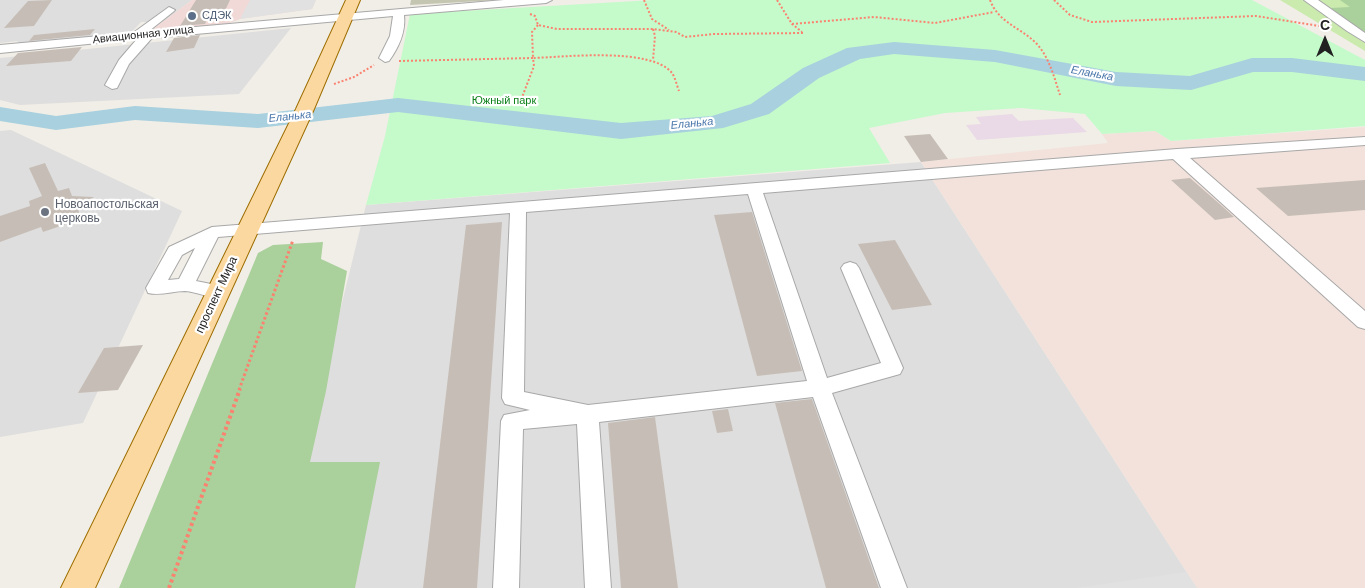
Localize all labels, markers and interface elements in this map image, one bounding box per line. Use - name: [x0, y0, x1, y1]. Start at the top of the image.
- place label: СДЭК: [202, 9, 231, 23]
- marker: СДЭК: [186, 10, 198, 22]
- north arrow: [1300, 15, 1350, 65]
- text: С: [1320, 16, 1330, 34]
- street label: Авиационная улица: [92, 23, 194, 47]
- water label: Еланька: [1070, 64, 1114, 84]
- park label: Южный парк: [472, 94, 536, 108]
- water label: Еланька: [268, 108, 312, 126]
- water label: Еланька: [670, 115, 714, 133]
- place label: Новоапостольская церковь: [55, 198, 159, 226]
- marker: Новоапостольская церковь: [39, 206, 51, 218]
- street label: проспект Мира: [193, 254, 241, 336]

